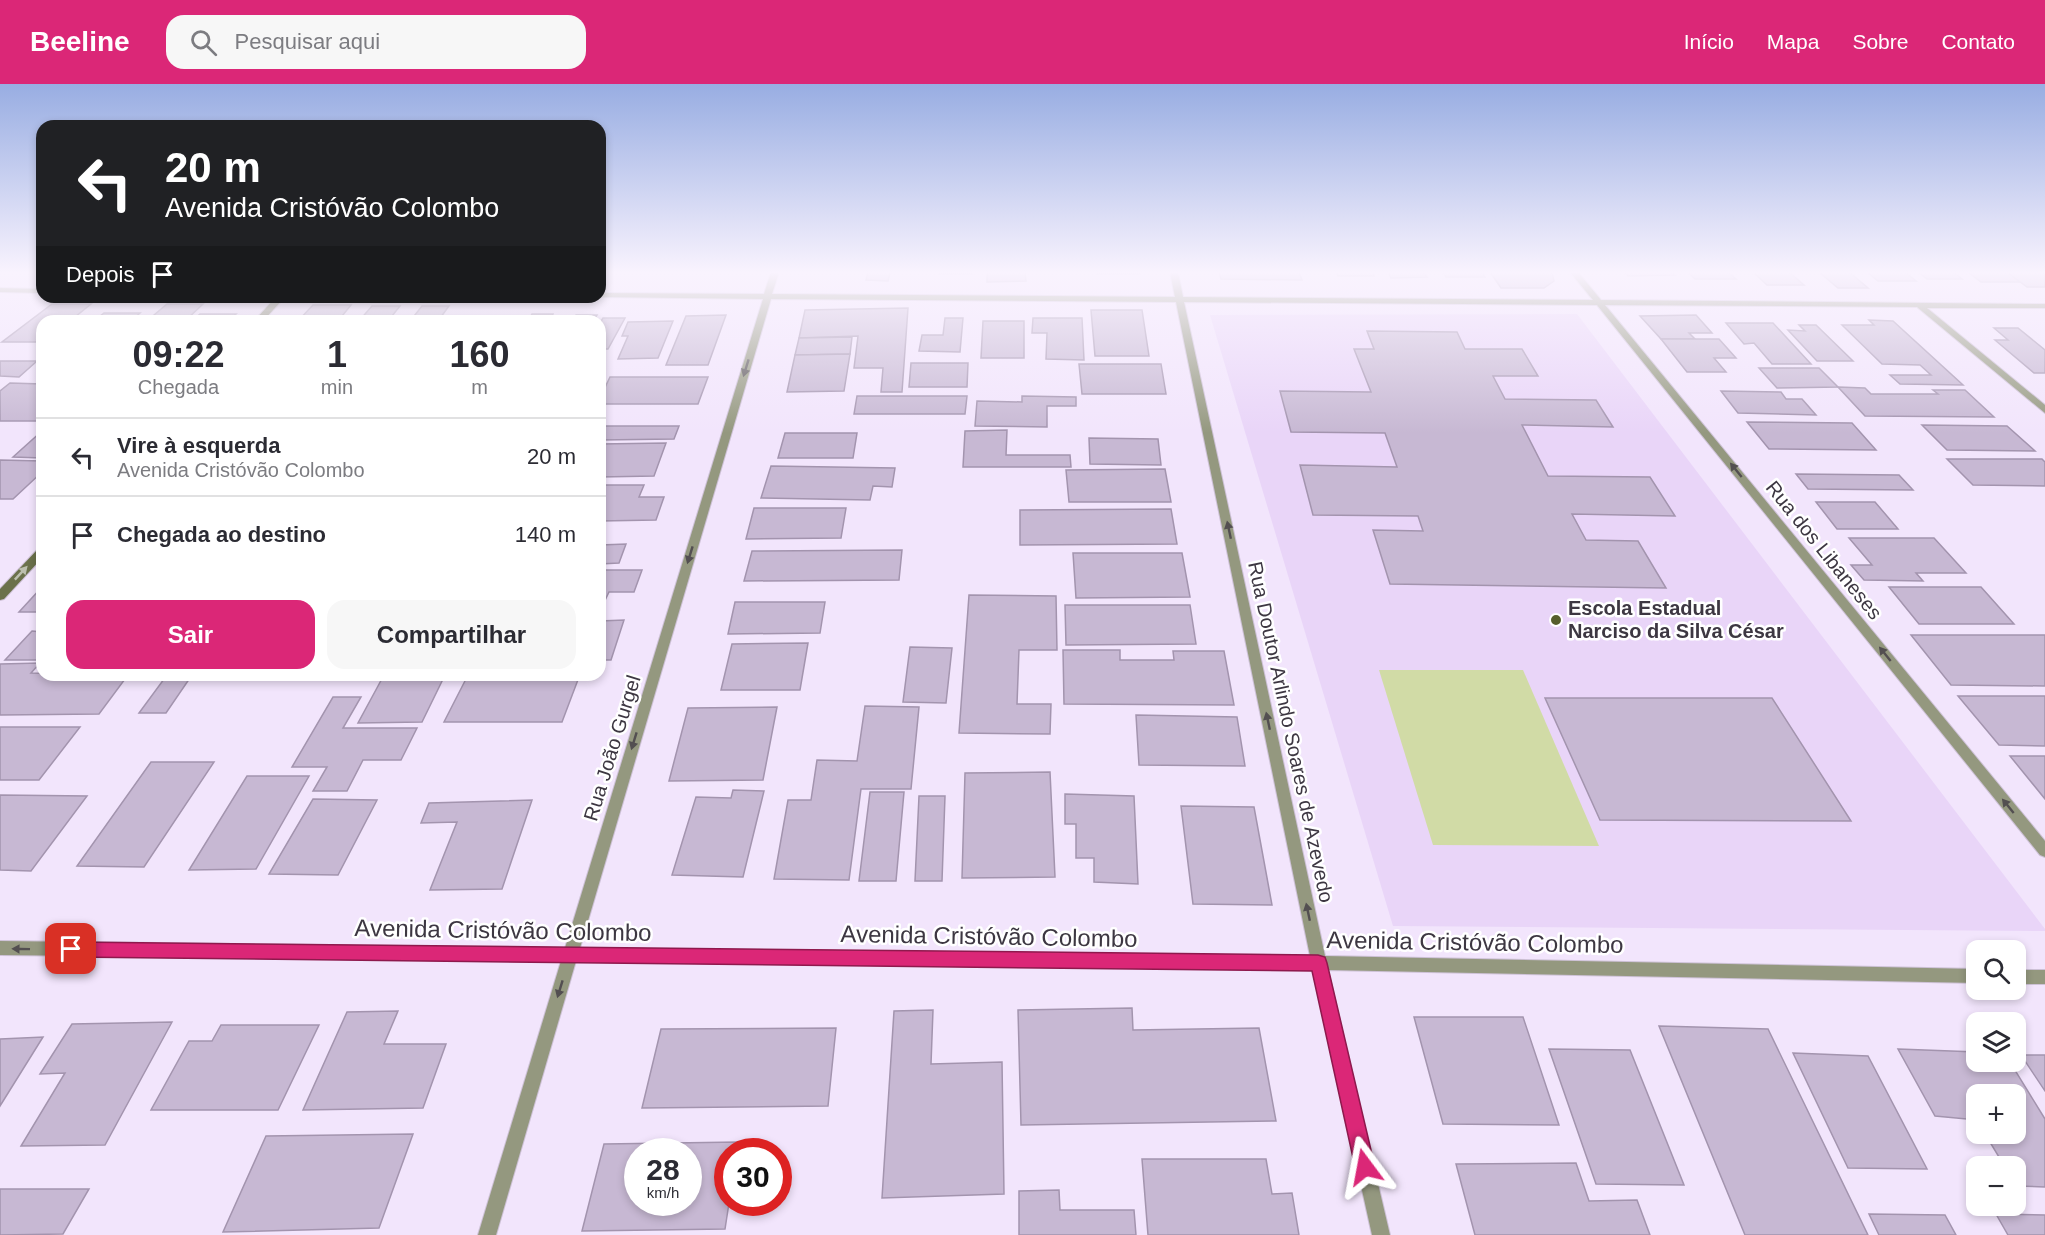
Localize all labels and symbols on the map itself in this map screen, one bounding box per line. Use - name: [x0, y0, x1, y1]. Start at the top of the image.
- one-way arrow: [741, 359, 750, 377]
- one-way arrow: [1729, 462, 1742, 478]
- street label: Rua dos Libaneses: [1762, 477, 1886, 623]
- one-way arrow: [1223, 521, 1233, 539]
- one-way arrow: [685, 546, 694, 564]
- street label: Rua Doutor Arlindo Soares de Azevedo: [1244, 560, 1338, 904]
- one-way arrow: [14, 566, 28, 581]
- place label: Escola Estadual Narciso da Silva César: [1568, 597, 1784, 642]
- marker: Escola Estadual Narciso da Silva César: [1549, 613, 1563, 627]
- one-way arrow: [1879, 646, 1892, 662]
- street label: Rua João Gurgel: [579, 672, 645, 824]
- one-way arrow: [1263, 711, 1272, 730]
- one-way arrow: [629, 732, 638, 750]
- one-way arrow: [2002, 799, 2015, 814]
- one-way arrow: [1303, 902, 1312, 921]
- street label: Avenida Cristóvão Colombo: [354, 914, 652, 946]
- street label: Avenida Cristóvão Colombo: [840, 920, 1138, 952]
- pin: [45, 923, 96, 974]
- street label: Avenida Cristóvão Colombo: [1326, 926, 1624, 958]
- one-way arrow: [12, 944, 31, 954]
- one-way arrow: [555, 980, 564, 998]
- position arrow: [1333, 1135, 1397, 1199]
- speed limit sign: 30: [714, 1138, 792, 1216]

